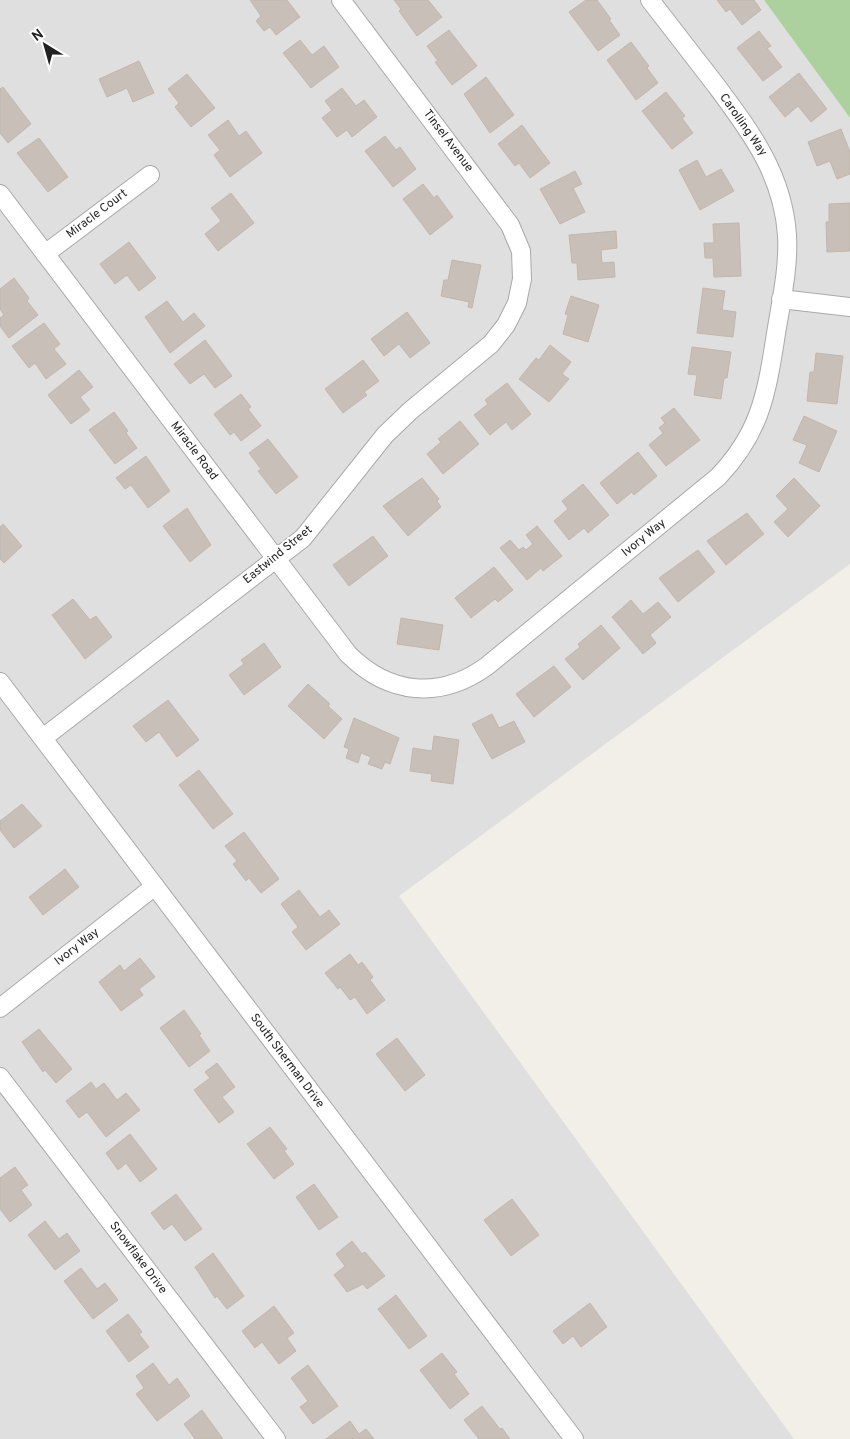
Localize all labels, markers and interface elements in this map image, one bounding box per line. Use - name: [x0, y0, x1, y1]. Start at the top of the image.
- north arrow: [20, 20, 70, 70]
- text: N: [29, 26, 47, 46]
- street label: Carolling Way: [715, 90, 771, 160]
- street label: Tinsel Avenue: [419, 106, 477, 176]
- street label: Miracle Court: [63, 186, 131, 242]
- street label: Miracle Road: [167, 418, 221, 484]
- street label: Ivory Way: [619, 515, 669, 561]
- street label: Eastwind Street: [240, 522, 316, 588]
- street label: Ivory Way: [51, 925, 103, 969]
- street label: South Sherman Drive: [246, 1011, 328, 1111]
- street label: Snowflake Drive: [106, 1219, 170, 1297]

